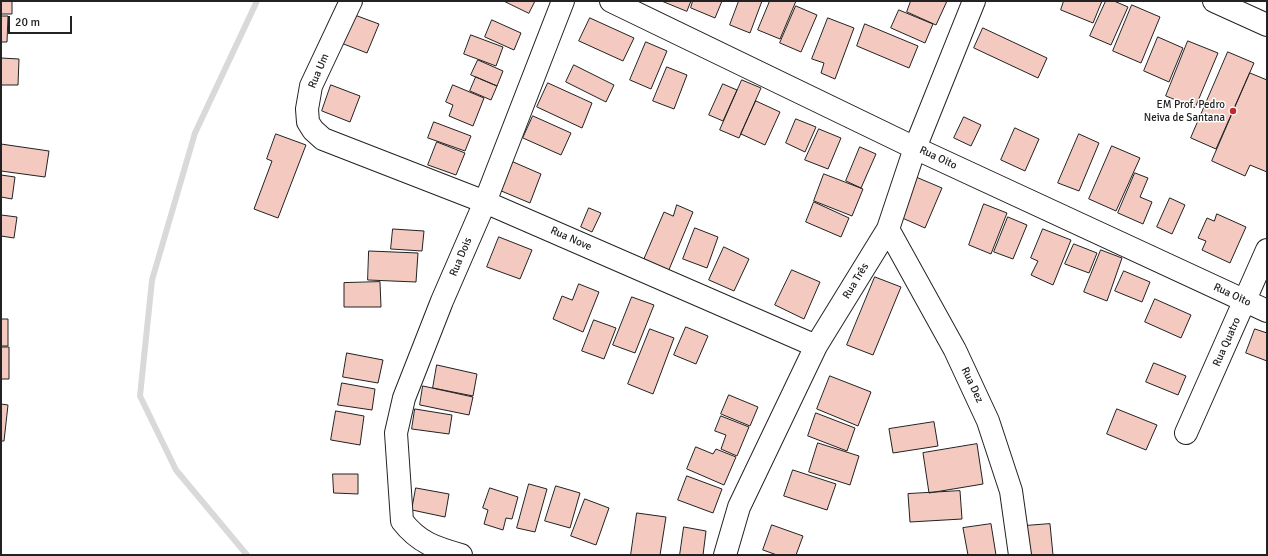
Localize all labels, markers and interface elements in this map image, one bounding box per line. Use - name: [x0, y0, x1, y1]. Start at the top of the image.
- scale bar: [10, 8, 74, 34]
- text: 20 m: [15, 15, 40, 30]
- street label: Rua Um: [306, 52, 332, 90]
- place label: EM Prof. Pedro Neiva de Santana: [1144, 98, 1225, 124]
- marker: EM Prof. Pedro Neiva de Santana: [1228, 106, 1238, 116]
- street label: Rua Oito: [917, 144, 959, 172]
- street label: Rua Nove: [548, 224, 594, 254]
- street label: Rua Dois: [447, 236, 475, 278]
- street label: Rua Três: [840, 261, 872, 301]
- street label: Rua Oito: [1211, 281, 1253, 309]
- street label: Rua Quatro: [1210, 315, 1244, 369]
- street label: Rua Dez: [958, 365, 986, 405]

